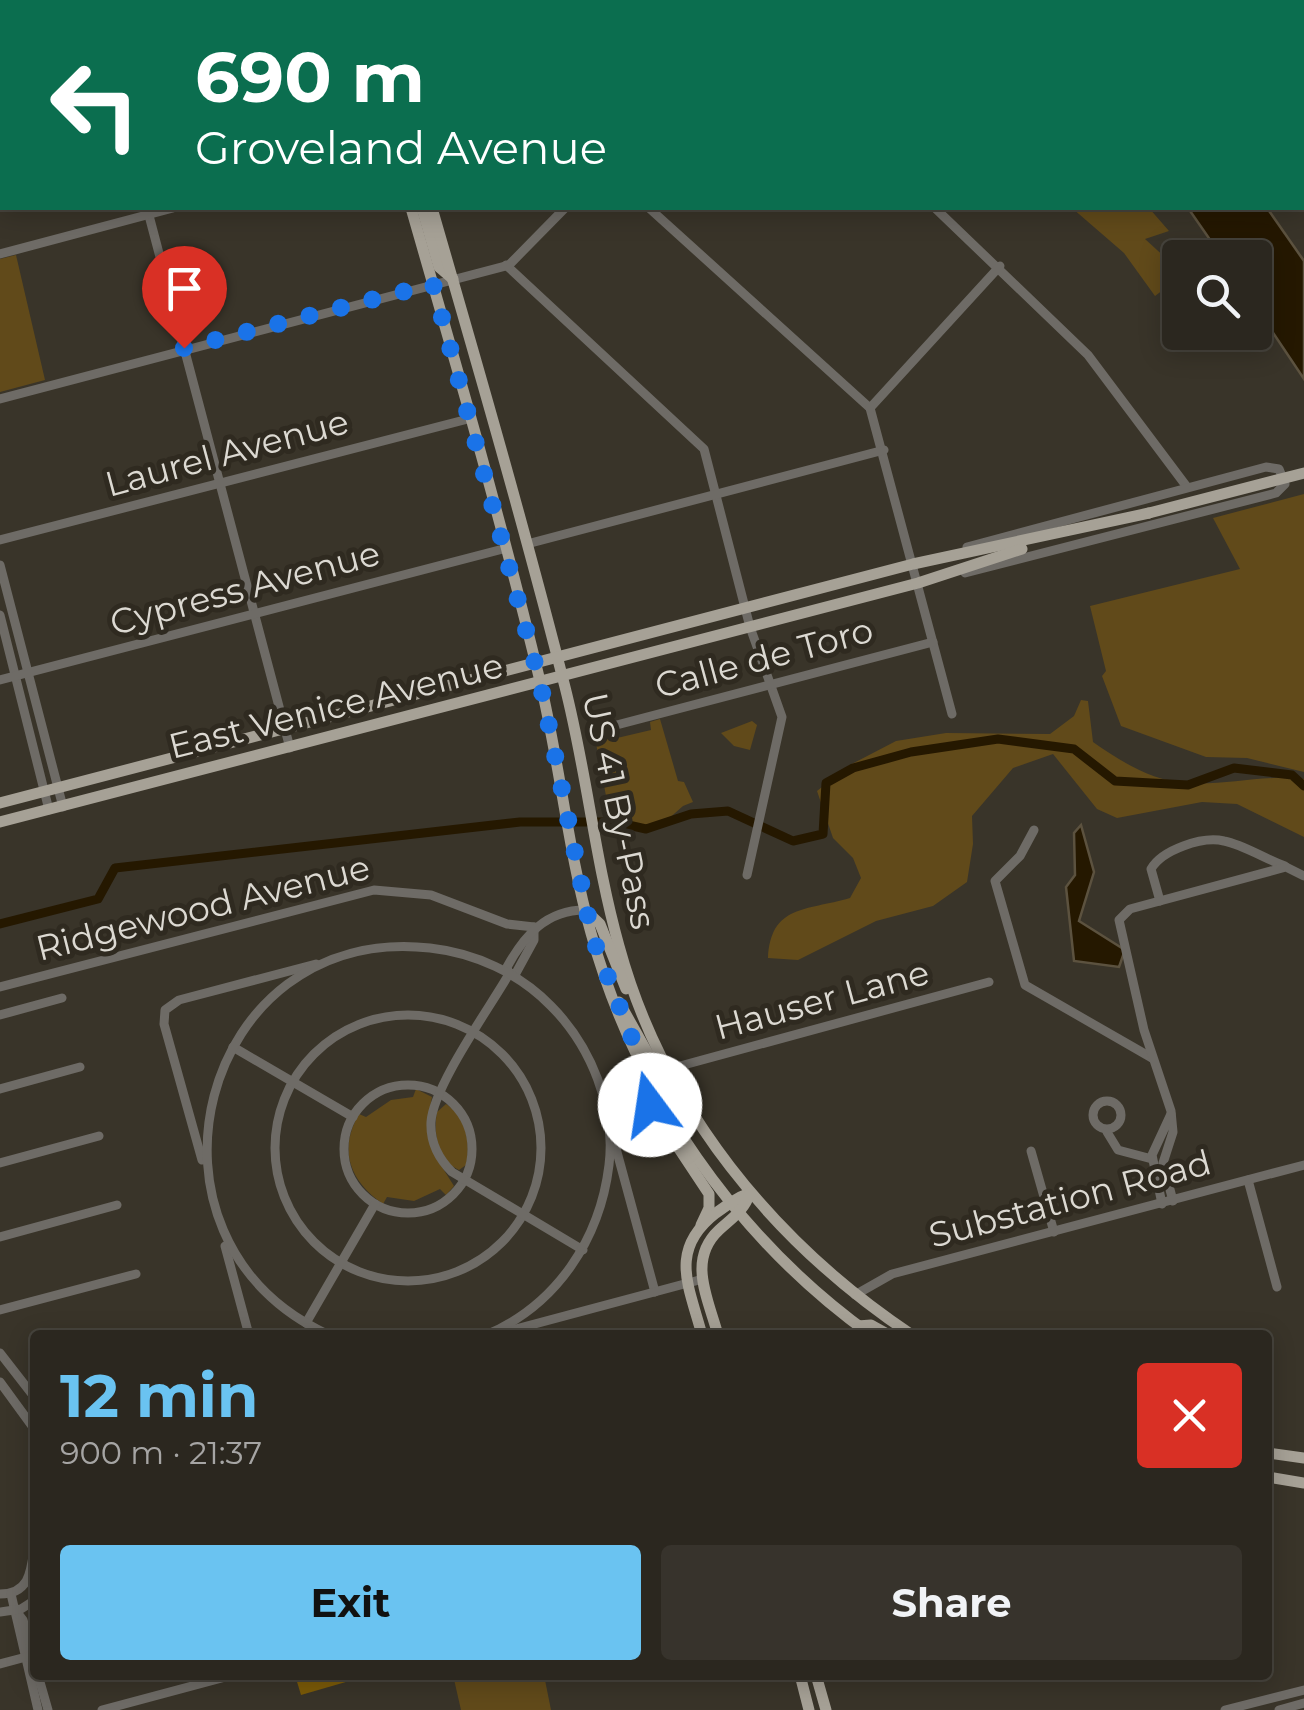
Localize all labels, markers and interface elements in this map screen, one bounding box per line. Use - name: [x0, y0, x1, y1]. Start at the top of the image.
- text: 690 m: [195, 34, 425, 120]
- icon: left: [30, 40, 160, 170]
- text: Groveland Avenue: [195, 120, 607, 175]
- map controls: [1162, 240, 1272, 350]
- button: search: [1162, 240, 1272, 350]
- pin: [142, 246, 227, 349]
- icon: arrive: [157, 261, 212, 316]
- street label: Laurel Avenue: [100, 399, 353, 506]
- street label: Cypress Avenue: [105, 531, 385, 644]
- street label: Calle de Toro: [650, 608, 878, 707]
- street label: East Venice Avenue: [164, 643, 507, 768]
- street label: US 41 By-Pass: [573, 689, 665, 933]
- street label: Ridgewood Avenue: [32, 845, 374, 970]
- street label: Hauser Lane: [710, 950, 934, 1049]
- position arrow: [598, 1053, 702, 1157]
- street label: Substation Road: [924, 1140, 1215, 1257]
- text: 12 min: [60, 1359, 258, 1432]
- button: close: [1137, 1363, 1242, 1468]
- text: 900 m · 21:37: [60, 1433, 262, 1472]
- button: Exit: [60, 1545, 641, 1660]
- button: Share: [661, 1545, 1242, 1660]

